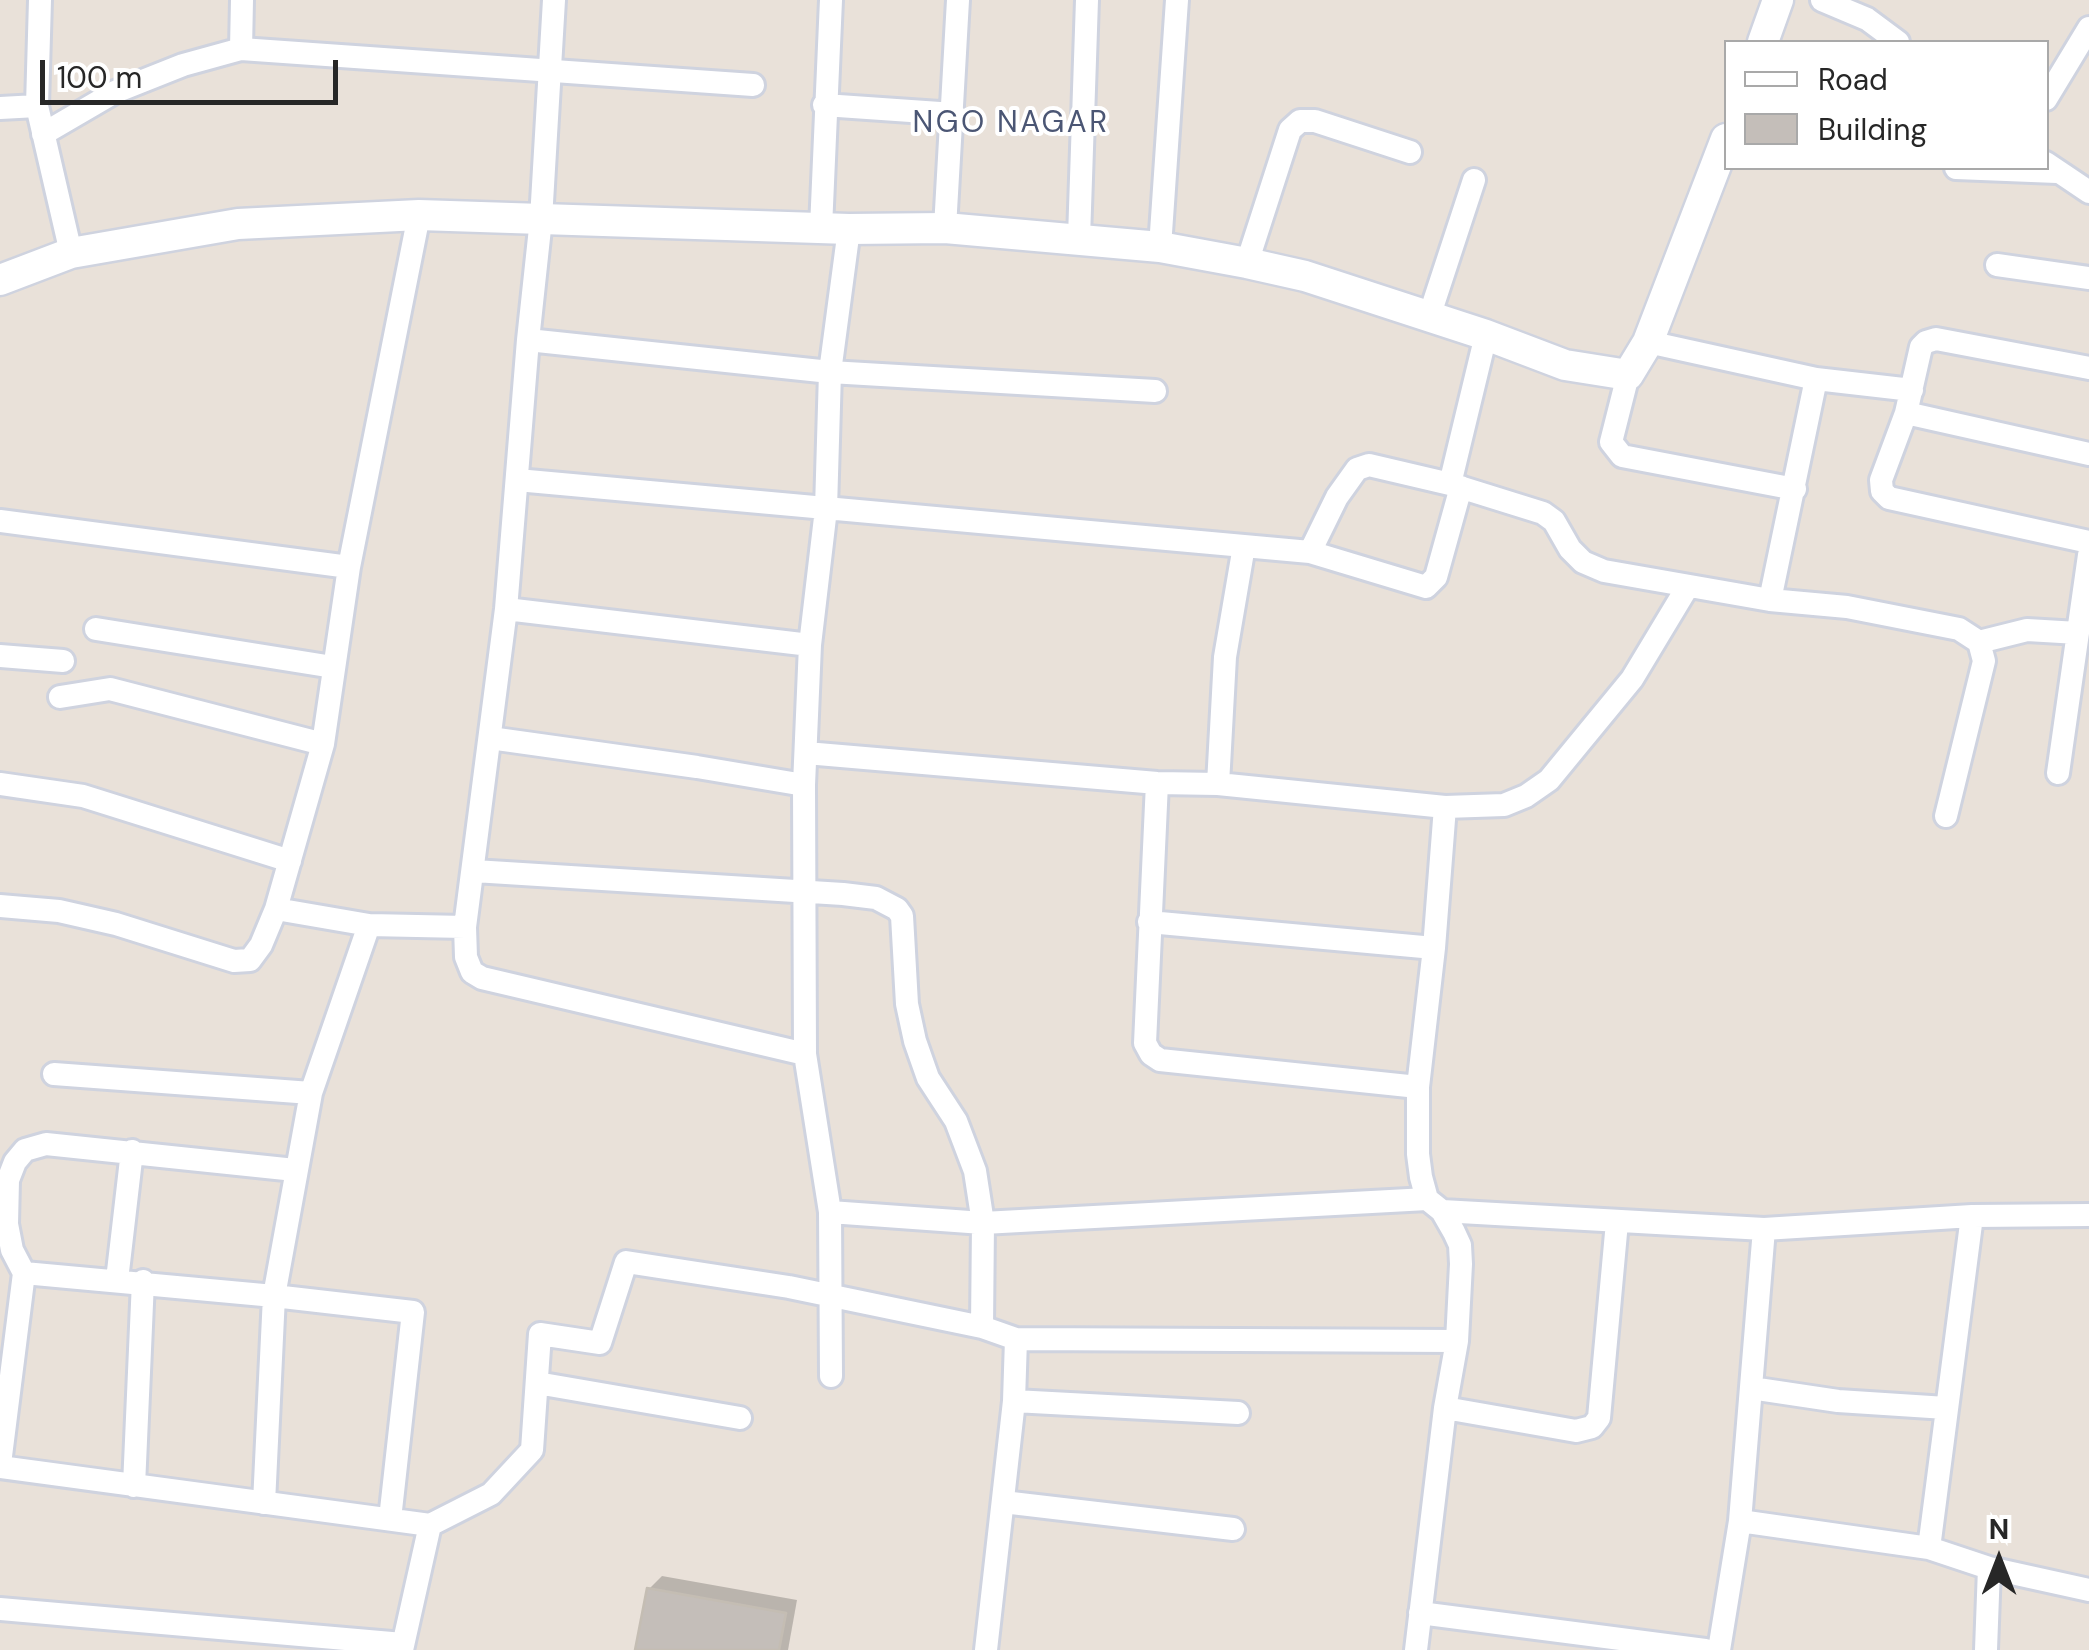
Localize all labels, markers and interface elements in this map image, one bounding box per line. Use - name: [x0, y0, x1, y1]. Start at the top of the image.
- scale bar: [45, 40, 342, 102]
- legend: [1724, 40, 2049, 170]
- text: 100 m: [57, 58, 142, 97]
- text: Road: [1818, 60, 1888, 99]
- district label: NGO NAGAR: [912, 106, 1110, 142]
- text: Building: [1818, 110, 1927, 149]
- north arrow: [1949, 1510, 2049, 1610]
- text: N: [1989, 1511, 2009, 1548]

